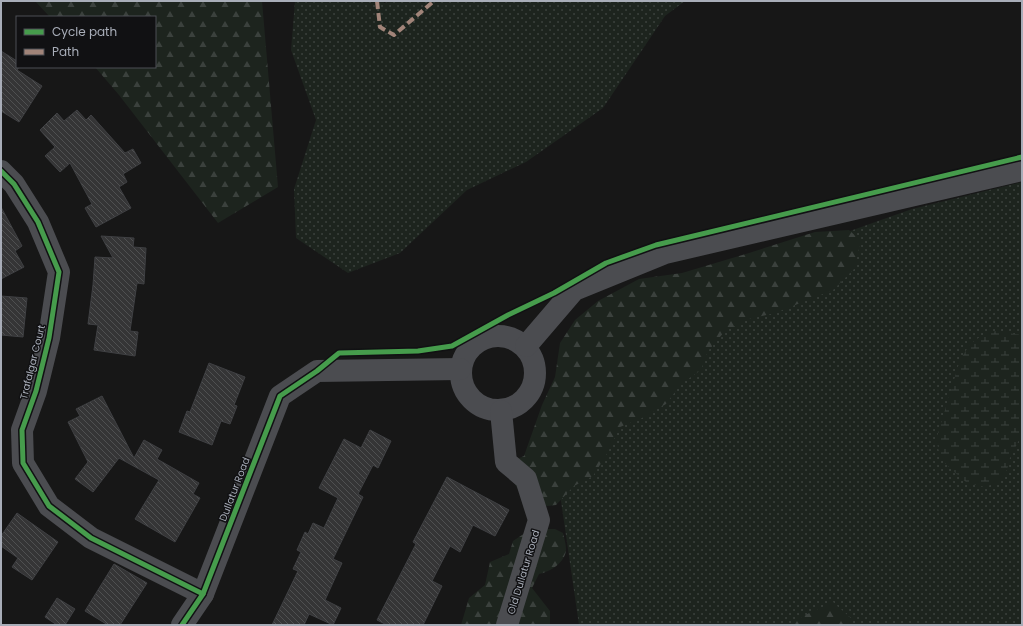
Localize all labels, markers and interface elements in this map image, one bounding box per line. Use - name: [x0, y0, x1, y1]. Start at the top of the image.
- legend: [16, 16, 156, 68]
- text: Cycle path: [52, 23, 117, 40]
- text: Path: [52, 43, 79, 60]
- street label: Trafalgar Court: [16, 323, 49, 401]
- street label: Dullatur Road: [215, 455, 254, 523]
- street label: Old Dullatur Road: [504, 528, 543, 616]

